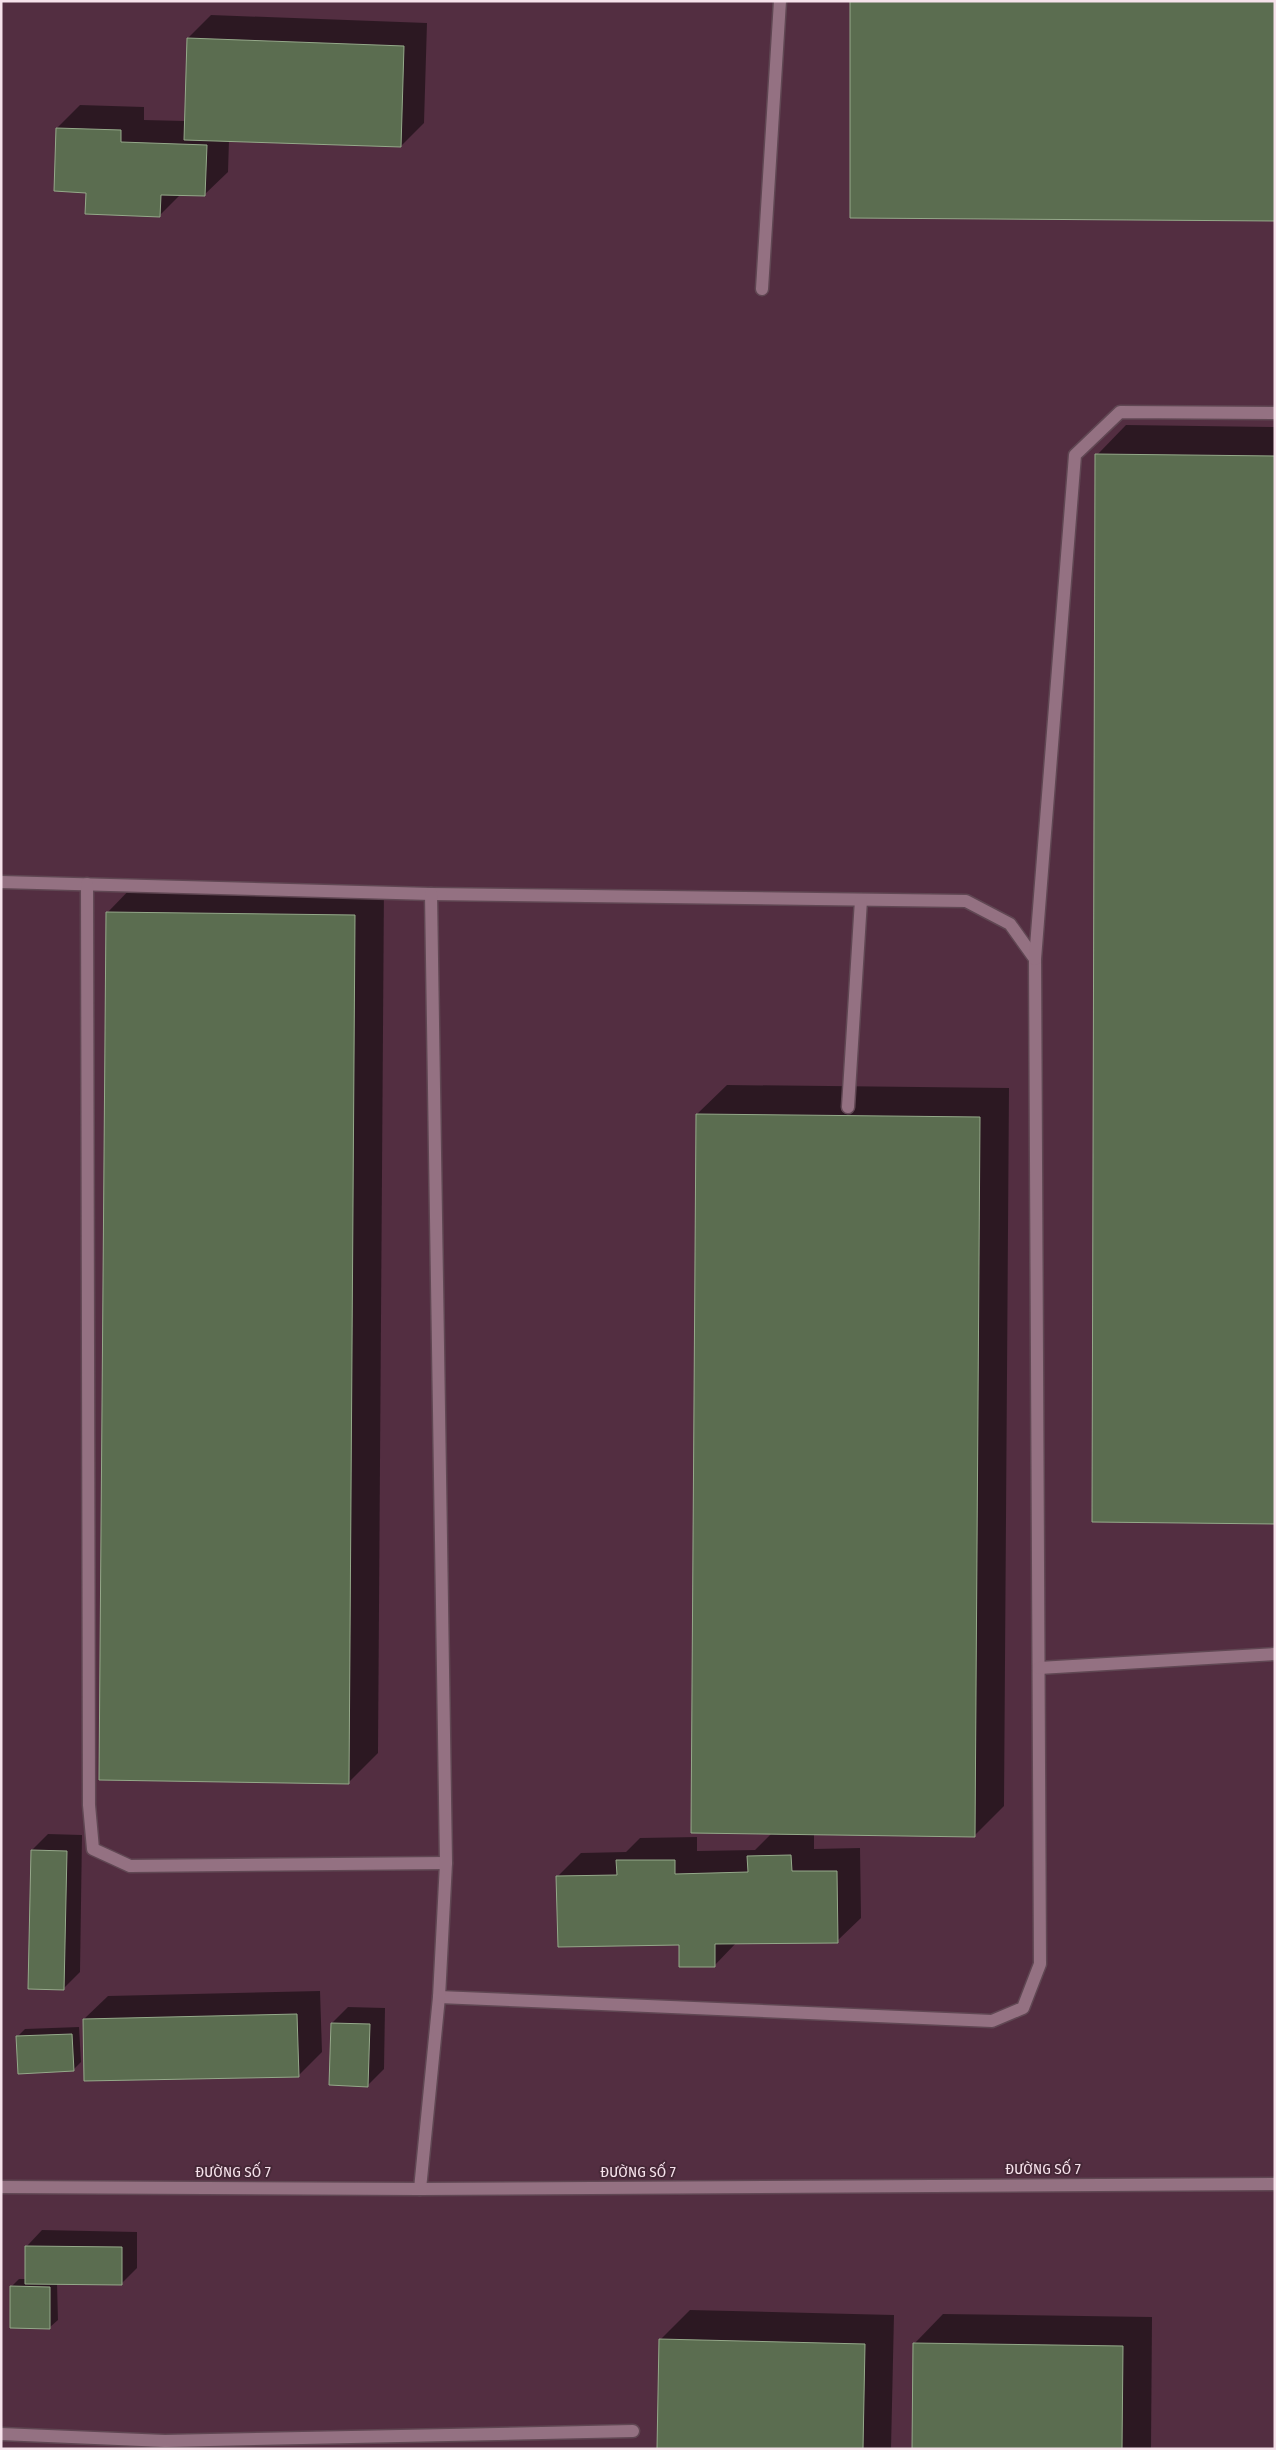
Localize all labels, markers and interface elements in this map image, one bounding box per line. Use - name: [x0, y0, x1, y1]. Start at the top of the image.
- street label: ĐƯỜNG SỐ 7: [1005, 2158, 1081, 2178]
- street label: ĐƯỜNG SỐ 7: [195, 2161, 271, 2181]
- street label: ĐƯỜNG SỐ 7: [600, 2161, 676, 2181]

